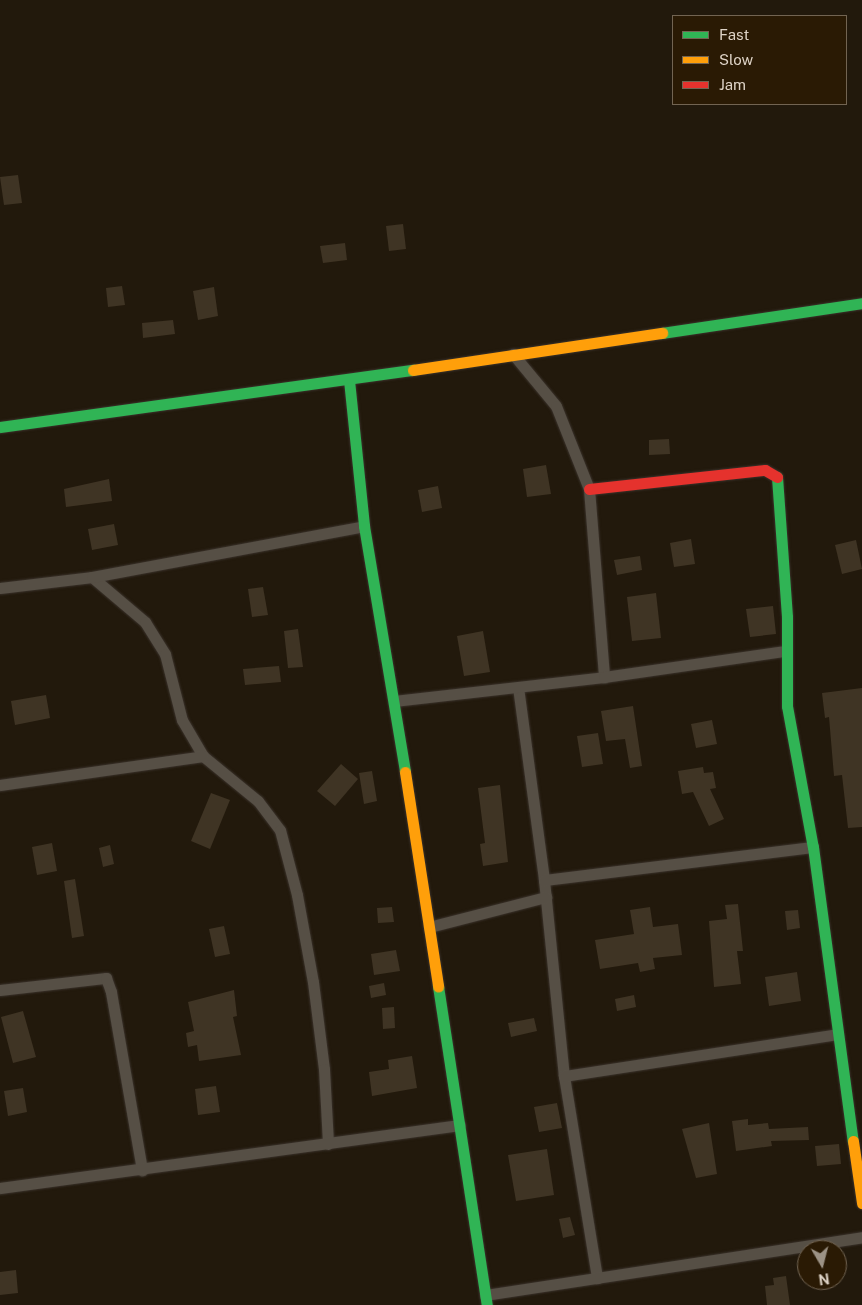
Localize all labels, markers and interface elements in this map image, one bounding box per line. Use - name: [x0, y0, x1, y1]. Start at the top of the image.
- legend: [672, 15, 847, 105]
- text: Fast: [719, 26, 749, 43]
- text: Slow: [719, 51, 753, 68]
- text: Jam: [719, 76, 746, 93]
- north arrow: [797, 1240, 847, 1290]
- text: N: [817, 1270, 830, 1288]

